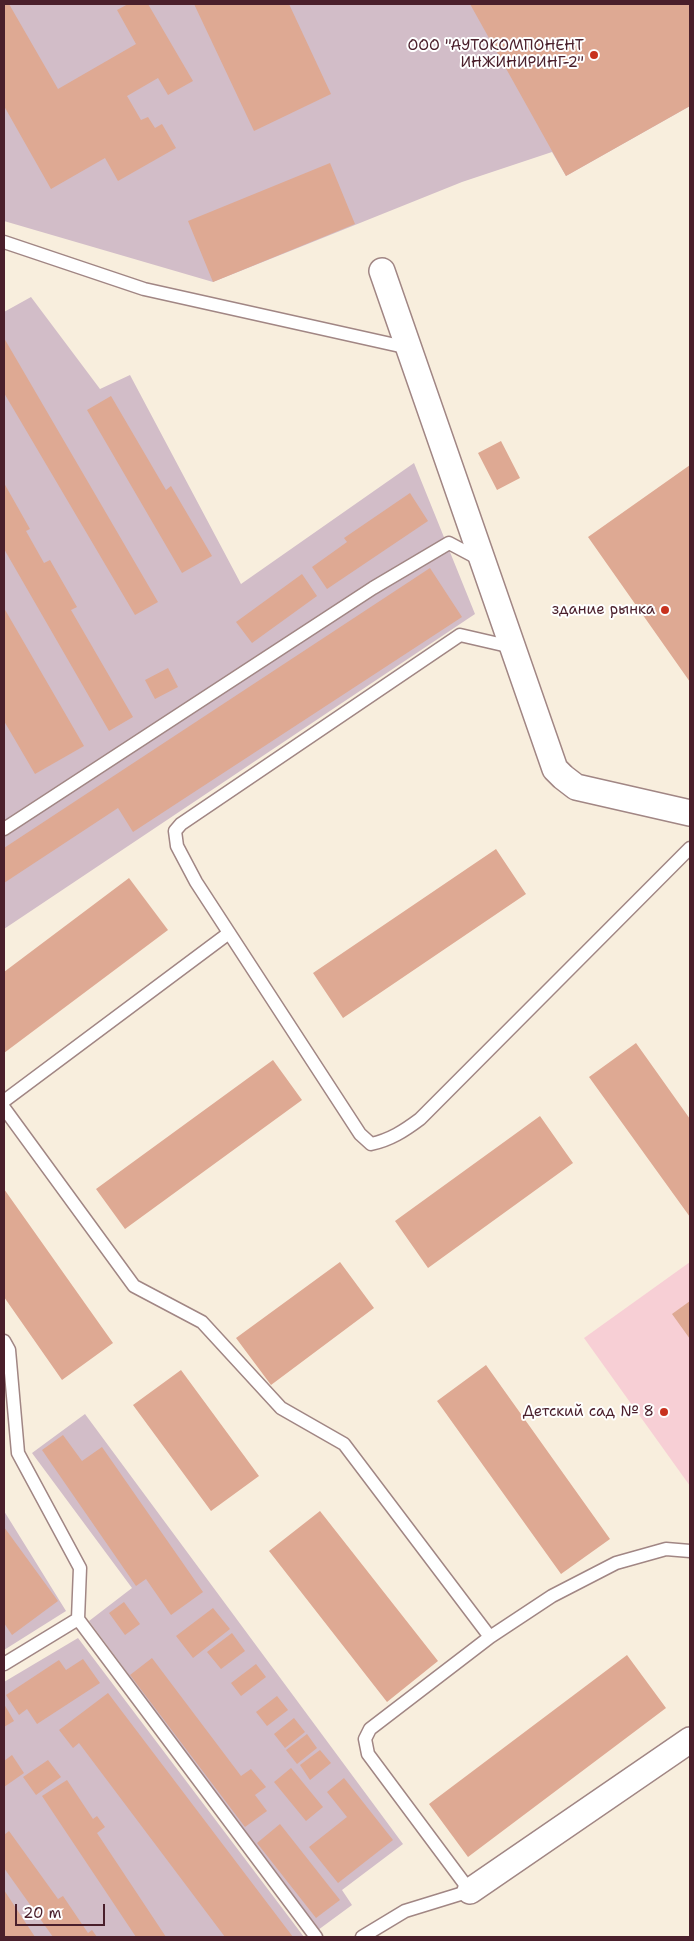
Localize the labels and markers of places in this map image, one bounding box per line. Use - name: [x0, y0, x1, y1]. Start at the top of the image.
- place label: ООО "АУТОКОМПОНЕНТ ИНЖИНИРИНГ-2": [407, 37, 584, 72]
- marker: ООО "АУТОКОМПОНЕНТ ИНЖИНИРИНГ-2": [588, 49, 600, 61]
- place label: здание рынка: [552, 601, 655, 619]
- marker: здание рынка: [659, 604, 671, 616]
- place label: Детский сад № 8: [523, 1403, 654, 1421]
- marker: Детский сад № 8: [658, 1406, 670, 1418]

